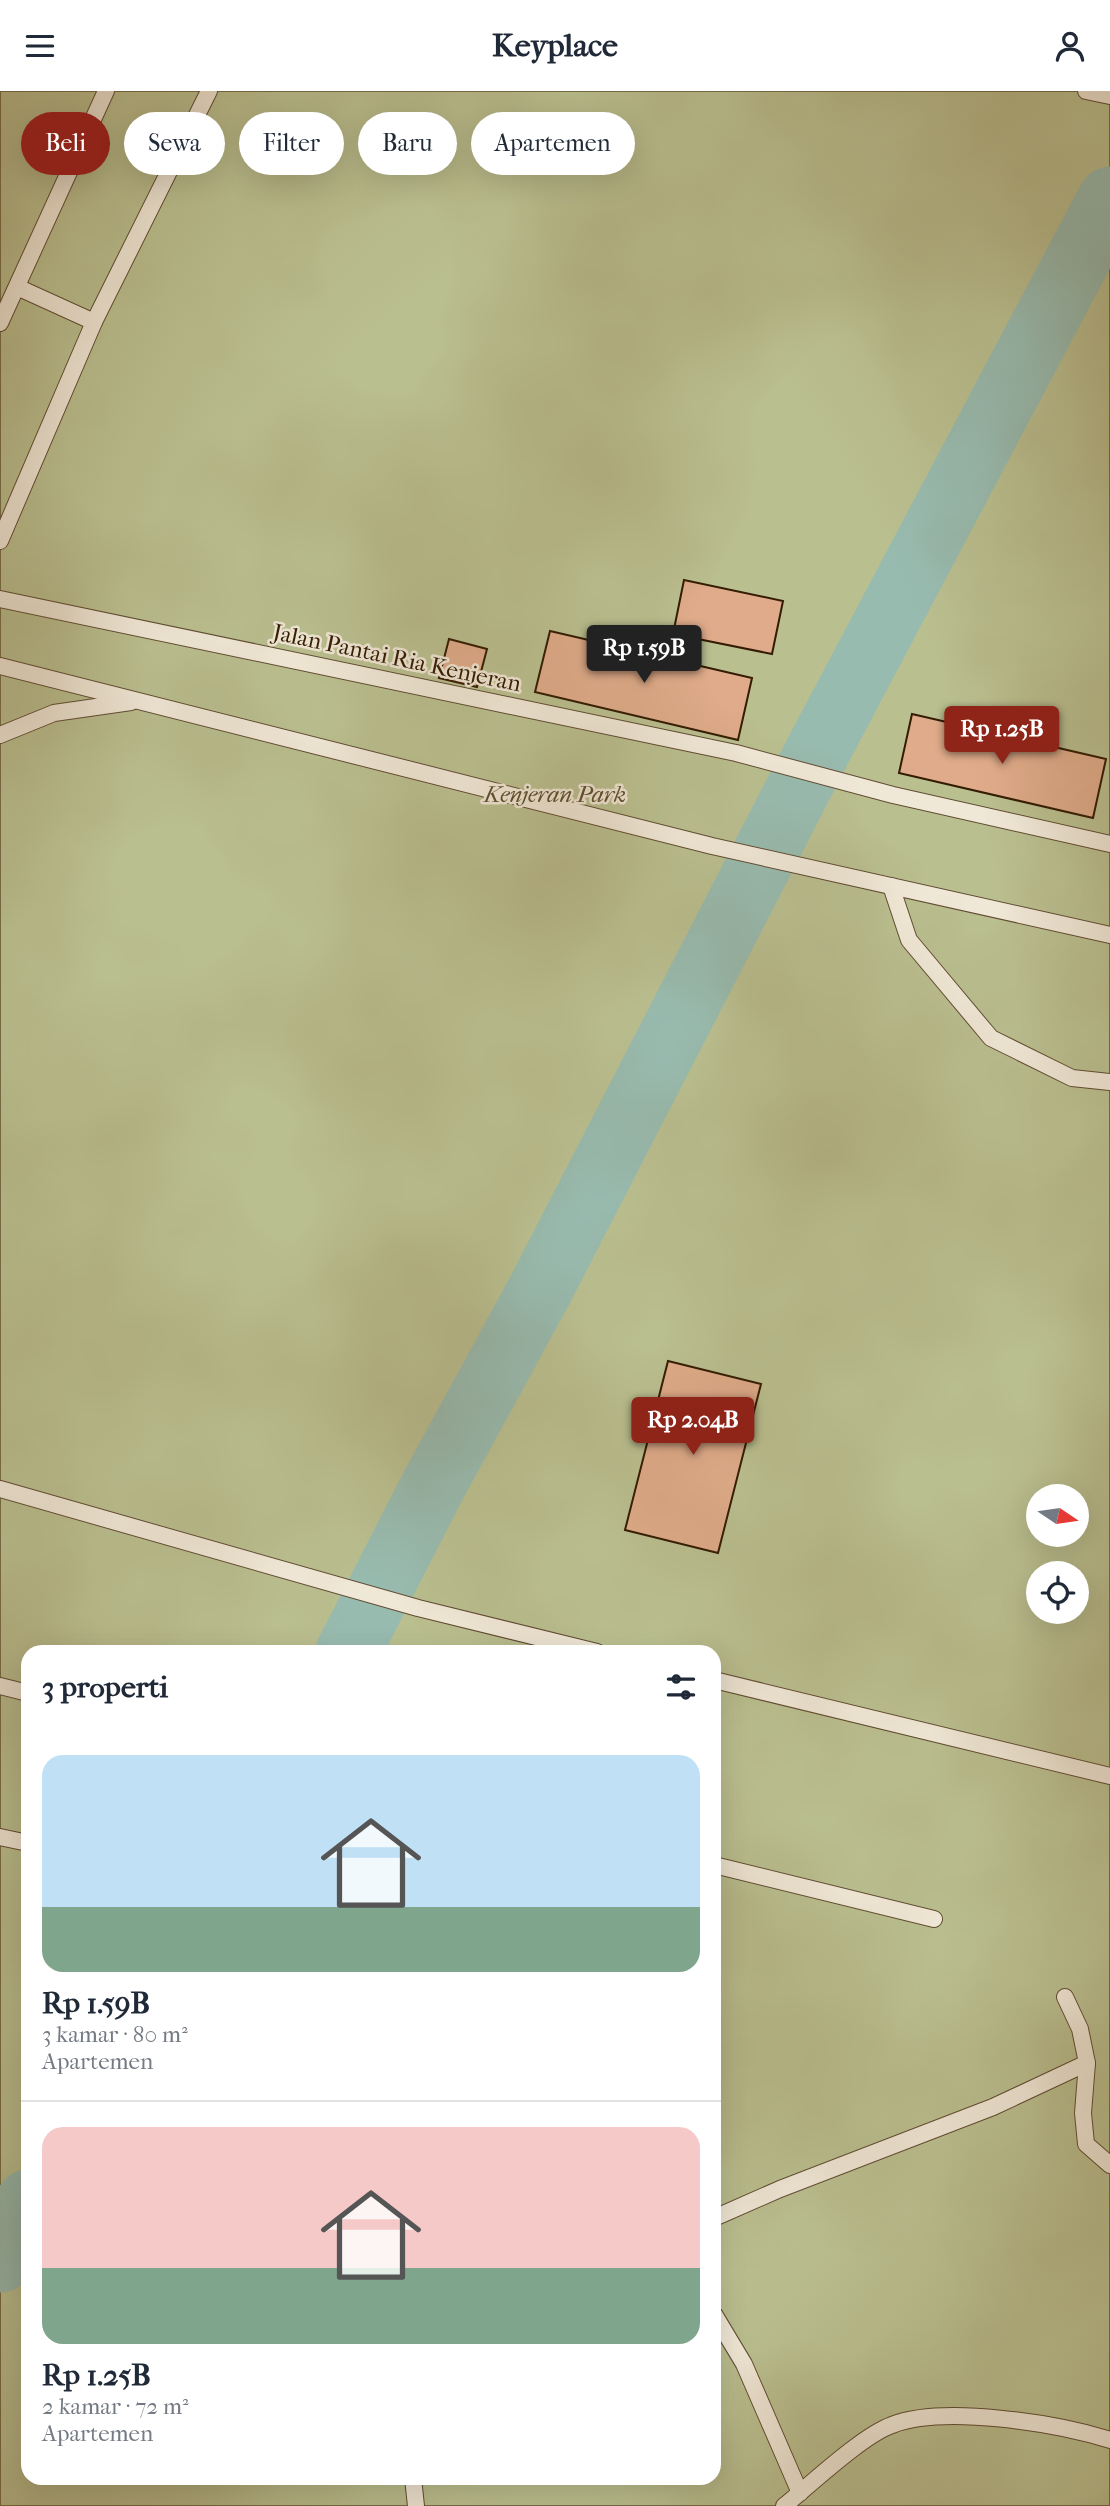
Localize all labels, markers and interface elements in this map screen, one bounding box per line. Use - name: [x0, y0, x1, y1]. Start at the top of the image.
- icon: menu: [21, 27, 59, 65]
- text: Keyplace: [492, 27, 618, 64]
- icon: person: [1051, 27, 1089, 65]
- chip: Beli: [21, 112, 110, 175]
- chip: Sewa: [124, 112, 225, 175]
- chip: Filter: [239, 112, 344, 175]
- chip: Baru: [358, 112, 457, 175]
- chip: Apartemen: [471, 112, 635, 175]
- street label: Jalan Pantai Ria Kenjeran: [268, 618, 524, 698]
- pin: Rp 1.59B: [572, 625, 716, 685]
- text: Rp 1.59B: [603, 634, 685, 661]
- pin: Rp 1.25B: [930, 707, 1074, 766]
- text: Rp 1.25B: [960, 715, 1044, 742]
- park label: Kenjeran Park: [482, 781, 626, 808]
- pin: Rp 2.04B: [621, 1397, 765, 1457]
- text: Rp 2.04B: [647, 1406, 739, 1433]
- north arrow: [1026, 1484, 1088, 1547]
- map controls: [1026, 1484, 1089, 1624]
- button: locate: [1026, 1561, 1089, 1624]
- icon: filters: [662, 1668, 700, 1706]
- text: 3 properti: [42, 1670, 168, 1705]
- icon: home: [308, 1800, 434, 1926]
- text: Rp 1.59B: [42, 1986, 150, 2021]
- text: 3 kamar · 80 m²: [42, 2021, 188, 2048]
- text: Apartemen: [42, 2048, 153, 2075]
- icon: home: [308, 2172, 434, 2298]
- text: Rp 1.25B: [42, 2358, 151, 2393]
- text: 2 kamar · 72 m²: [42, 2393, 189, 2420]
- text: Apartemen: [42, 2420, 153, 2447]

